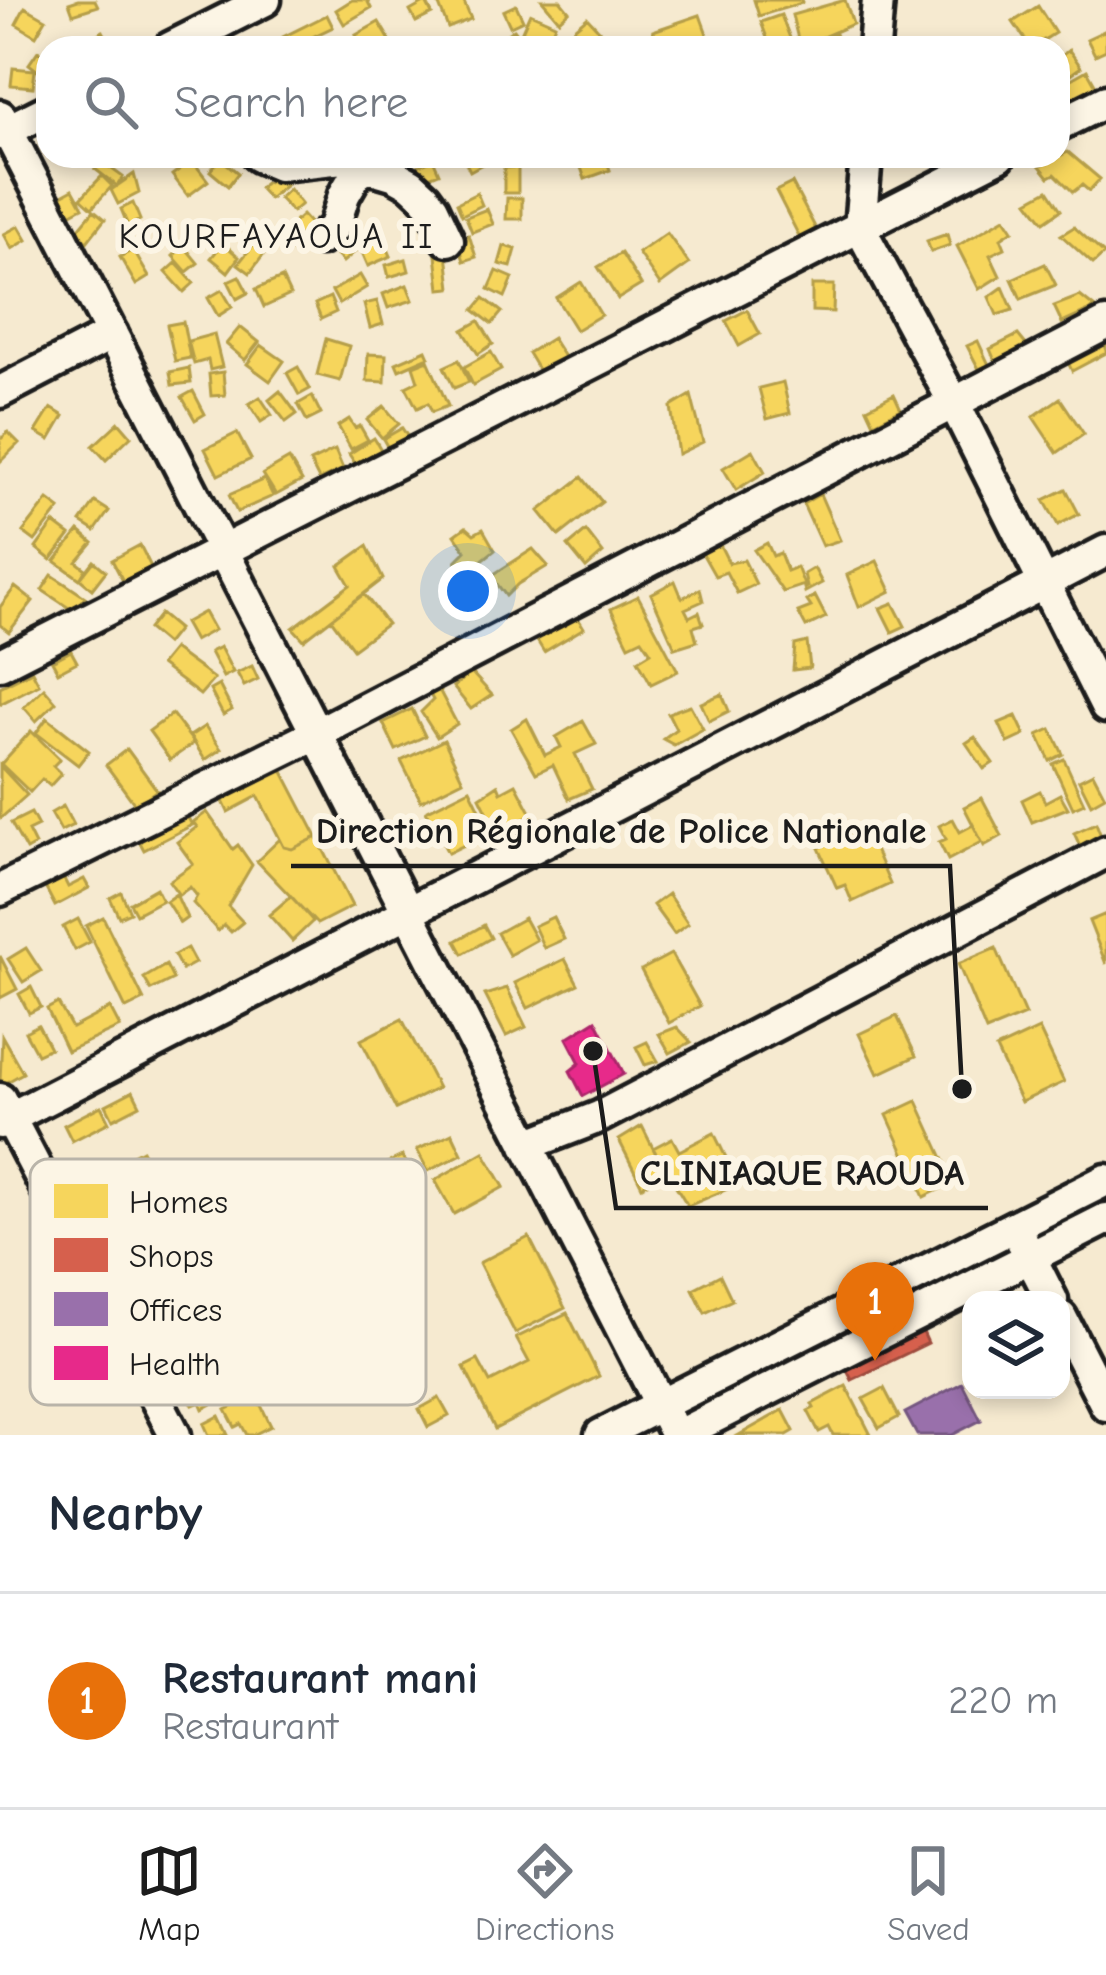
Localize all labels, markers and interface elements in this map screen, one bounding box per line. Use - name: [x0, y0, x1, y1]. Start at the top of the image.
- search box: [36, 36, 1070, 168]
- icon: search: [78, 69, 144, 135]
- text: Search here: [174, 76, 408, 128]
- district label: KOURFAYAOUA II: [119, 216, 435, 257]
- your location: [438, 561, 498, 621]
- callout: Direction Régionale de Police Nationale: [291, 794, 950, 866]
- text: Direction Régionale de Police Nationale: [316, 811, 926, 852]
- callout: CLINIAQUE RAOUDA: [616, 1136, 988, 1208]
- text: CLINIAQUE RAOUDA: [640, 1153, 964, 1194]
- legend: [30, 1159, 426, 1405]
- text: Homes: [129, 1183, 228, 1221]
- text: Shops: [129, 1237, 213, 1275]
- pin: 1: [836, 1262, 914, 1361]
- text: Offices: [129, 1291, 222, 1329]
- map controls: [962, 1291, 1070, 1399]
- button: layers: [962, 1291, 1070, 1399]
- text: Health: [129, 1345, 221, 1383]
- text: Nearby: [48, 1484, 202, 1543]
- text: Restaurant mani: [162, 1652, 478, 1704]
- text: 1: [79, 1678, 95, 1723]
- text: 220 m: [948, 1678, 1058, 1723]
- text: Restaurant: [162, 1704, 338, 1749]
- tab: Map: [136, 1838, 202, 1948]
- tab: Directions: [475, 1838, 615, 1948]
- tab: Saved: [887, 1838, 970, 1948]

